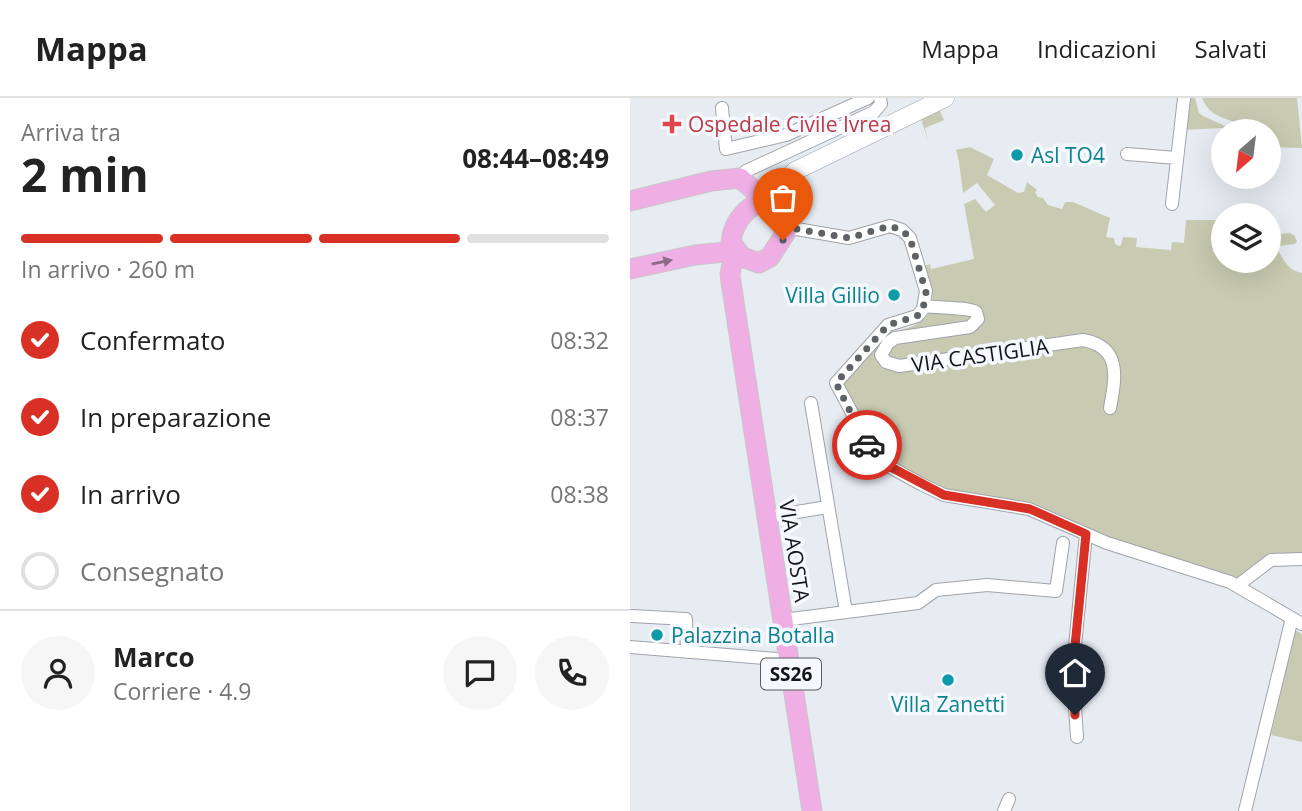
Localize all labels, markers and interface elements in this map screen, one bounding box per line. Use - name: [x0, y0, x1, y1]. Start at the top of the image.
- text: Mappa: [35, 26, 148, 71]
- text: Mappa: [921, 32, 999, 65]
- text: Indicazioni: [1037, 32, 1157, 65]
- text: Salvati: [1195, 32, 1267, 65]
- place label: Ospedale Civile Ivrea: [688, 110, 891, 138]
- marker: Ospedale Civile Ivrea: [662, 114, 682, 134]
- text: Arriva tra: [21, 116, 121, 148]
- north arrow: [1211, 119, 1281, 189]
- map controls: [1211, 119, 1281, 273]
- text: 08:44–08:49: [462, 140, 609, 176]
- place label: Asl TO4: [1031, 141, 1105, 169]
- text: 2 min: [21, 143, 149, 205]
- marker: Asl TO4: [1009, 147, 1025, 163]
- pin: [753, 168, 813, 240]
- icon: bag: [764, 179, 802, 217]
- button: layers: [1211, 203, 1281, 273]
- text: In arrivo · 260 m: [21, 253, 195, 285]
- one-way arrow: [651, 256, 673, 267]
- place label: Villa Gillio: [785, 281, 880, 309]
- marker: Villa Gillio: [886, 287, 902, 303]
- icon: check: [21, 321, 59, 359]
- text: Confermato: [80, 322, 225, 358]
- text: 08:32: [550, 324, 609, 356]
- street label: VIA CASTIGLIA: [910, 331, 1051, 378]
- icon: check: [21, 398, 59, 436]
- text: In preparazione: [80, 399, 271, 435]
- text: 08:37: [550, 401, 609, 433]
- courier: [832, 410, 902, 480]
- icon: car: [848, 426, 886, 464]
- icon: check: [21, 475, 59, 513]
- text: In arrivo: [80, 476, 181, 512]
- text: 08:38: [550, 478, 609, 510]
- street label: VIA AOSTA: [773, 498, 817, 605]
- text: Consegnato: [80, 553, 224, 589]
- place label: Palazzina Botalla: [671, 621, 835, 649]
- marker: Palazzina Botalla: [649, 627, 665, 643]
- button: person: [21, 636, 95, 710]
- button: chat: [443, 636, 517, 710]
- button: phone: [535, 636, 609, 710]
- text: Marco: [113, 639, 195, 675]
- pin: [1045, 643, 1105, 715]
- icon: home: [1056, 654, 1094, 692]
- road number: SS26: [761, 659, 821, 690]
- marker: Villa Zanetti: [940, 672, 956, 688]
- text: Corriere · 4.9: [113, 675, 252, 707]
- place label: Villa Zanetti: [891, 690, 1005, 718]

